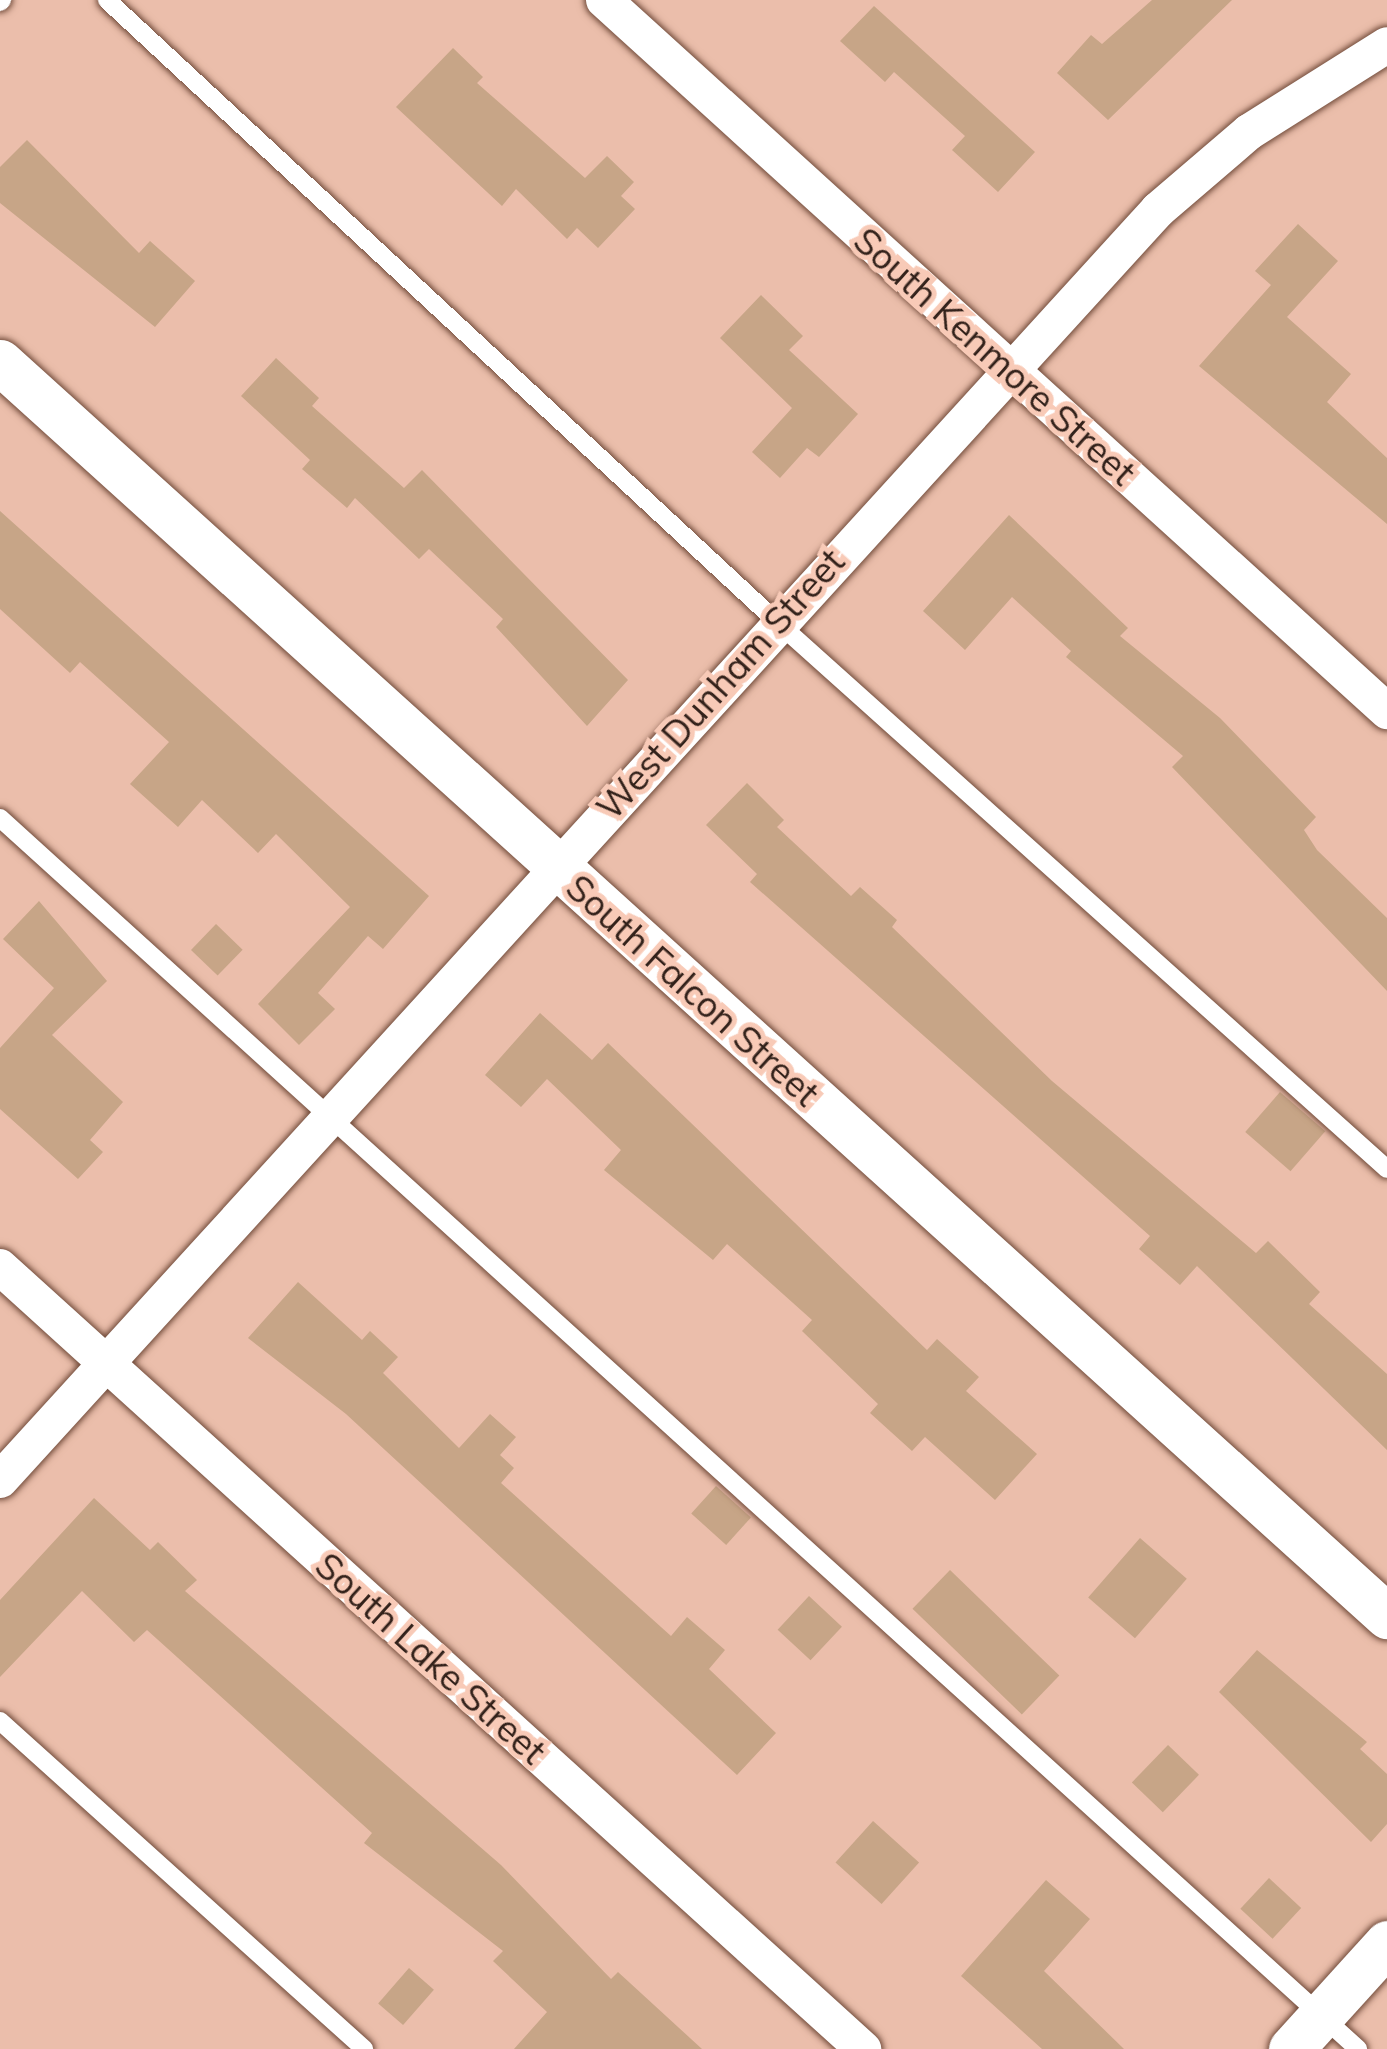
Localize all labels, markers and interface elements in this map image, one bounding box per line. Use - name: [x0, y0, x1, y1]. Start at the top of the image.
- street label: South Kenmore Street: [845, 218, 1145, 494]
- street label: West Dunham Street: [587, 540, 853, 828]
- street label: South Falcon Street: [558, 865, 828, 1115]
- street label: South Lake Street: [307, 1543, 555, 1773]

